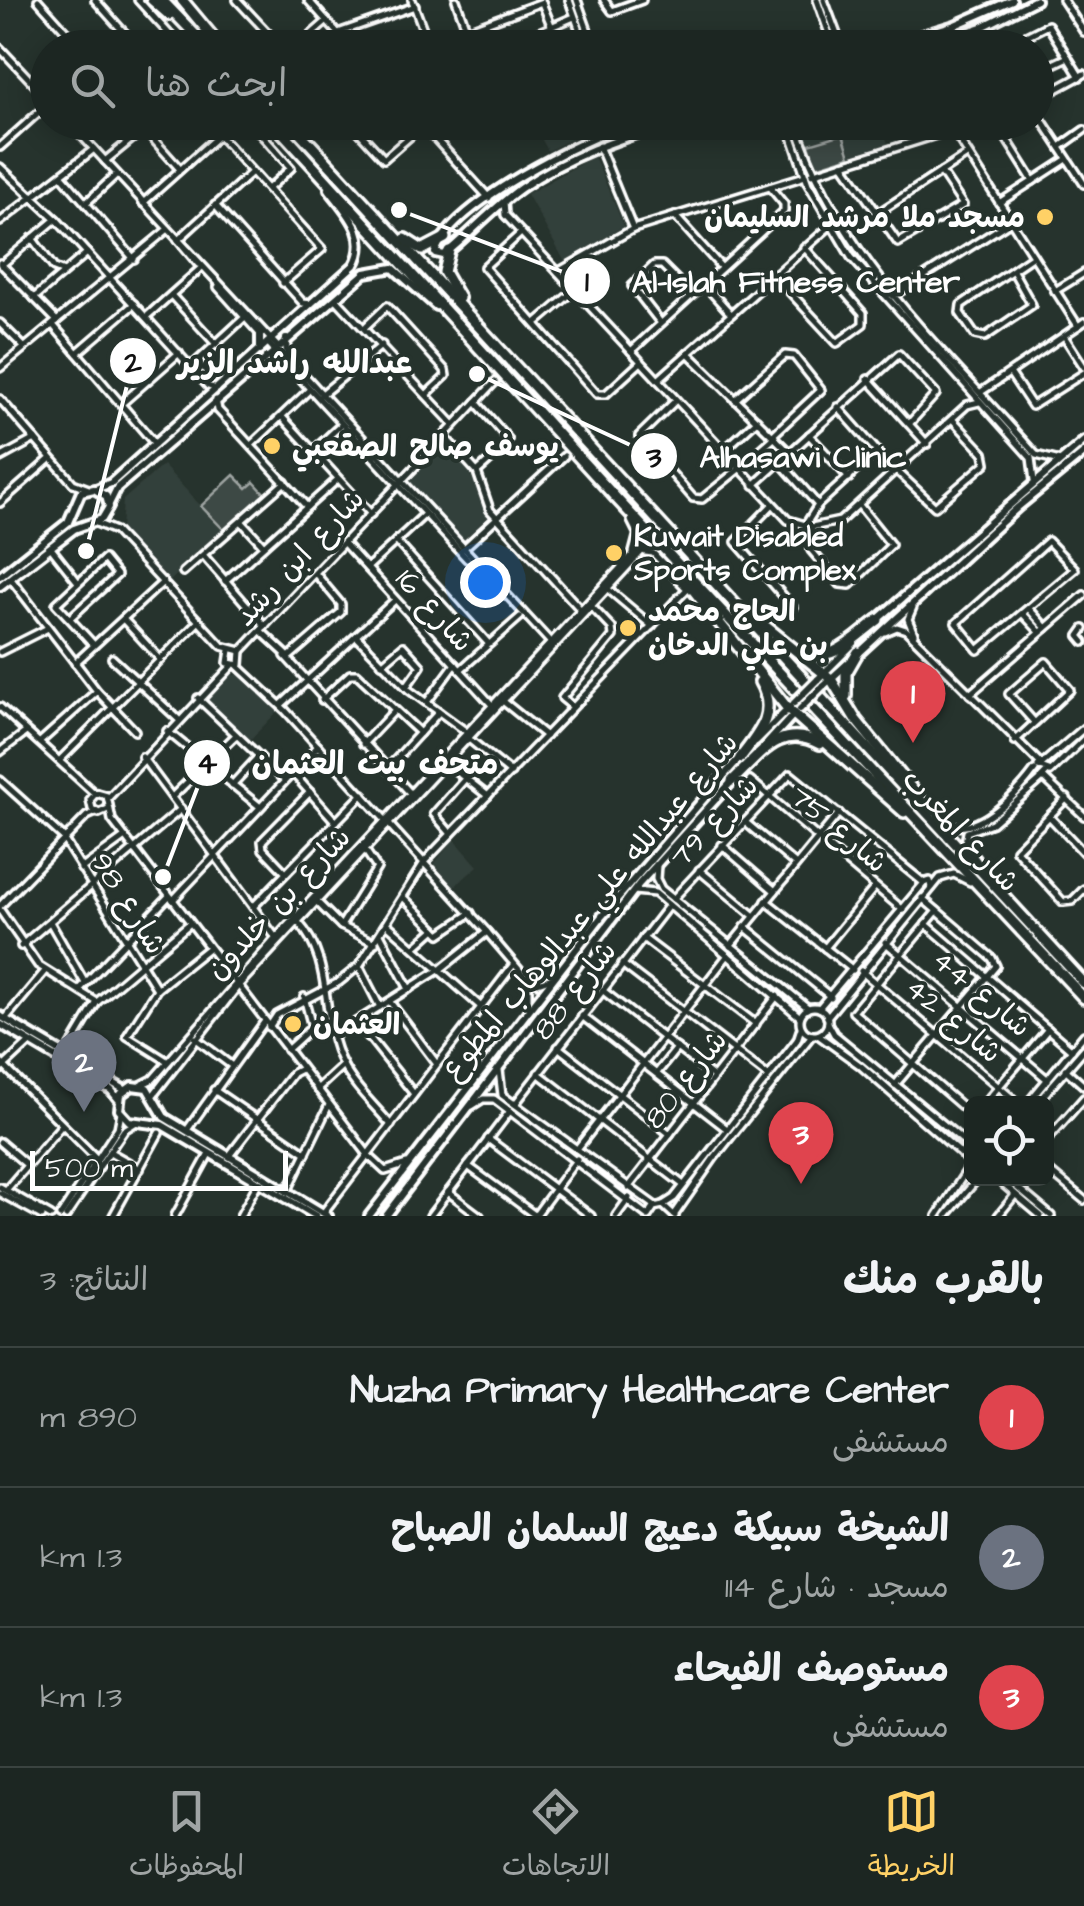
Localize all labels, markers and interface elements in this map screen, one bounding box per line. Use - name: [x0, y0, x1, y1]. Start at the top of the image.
- search box: [30, 30, 1054, 140]
- icon: search: [65, 58, 120, 113]
- text: ابحث هنا: [145, 59, 287, 111]
- place label: مسجد ملا مرشد السليمان: [704, 197, 1025, 239]
- marker: مسجد ملا مرشد السليمان: [1034, 206, 1056, 228]
- callout: Al-Islah Fitness Center: [562, 250, 980, 312]
- text: Al-Islah Fitness Center: [632, 260, 961, 305]
- text: 1: [585, 261, 589, 303]
- callout: عبدالله راشد الزير: [108, 330, 432, 392]
- text: عبدالله راشد الزير: [175, 341, 412, 386]
- text: 2: [123, 342, 142, 384]
- callout: Alhasawi Clinic: [629, 425, 927, 487]
- place label: يوسف صالح الصقعبي: [292, 426, 559, 472]
- marker: يوسف صالح الصقعبي: [261, 435, 283, 457]
- text: Alhasawi Clinic: [699, 435, 907, 480]
- text: 3: [645, 437, 662, 479]
- street label: شارع ابن رشد: [225, 479, 375, 636]
- place label: Kuwait Disabled Sports Complex: [633, 516, 857, 593]
- marker: Kuwait Disabled Sports Complex: [603, 542, 625, 564]
- your location: [460, 557, 511, 608]
- street label: شارع 16: [385, 560, 483, 662]
- place label: الحاج محمد بن علي الدخان: [648, 591, 828, 671]
- marker: الحاج محمد بن علي الدخان: [617, 617, 639, 639]
- pin: 1: [880, 660, 946, 743]
- street label: شارع عبدالله علي عبدالوهاب المطوع: [431, 723, 751, 1092]
- callout: متحف بيت العثمان: [182, 732, 519, 794]
- text: متحف بيت العثمان: [252, 742, 498, 787]
- text: 4: [197, 743, 218, 785]
- street label: شارع المغرب: [892, 759, 1029, 902]
- street label: شارع 79: [661, 766, 768, 877]
- street label: شارع 75: [780, 776, 897, 883]
- street label: شارع بن خلدون: [197, 818, 361, 990]
- street label: شارع 98: [80, 844, 176, 963]
- street label: شارع 88: [523, 932, 627, 1049]
- street label: شارع 44: [923, 940, 1040, 1048]
- street label: شارع 42: [896, 968, 1011, 1074]
- place label: العثمان: [313, 1004, 400, 1046]
- marker: العثمان: [282, 1013, 304, 1035]
- street label: شارع 80: [634, 1021, 738, 1138]
- pin: 2: [52, 1030, 116, 1112]
- map controls: [964, 1096, 1054, 1186]
- button: locate: [964, 1096, 1054, 1186]
- pin: 3: [768, 1102, 834, 1184]
- scale bar: [30, 1146, 288, 1190]
- text: 500 m: [45, 1149, 133, 1188]
- text: بالقرب منك: [843, 1252, 1044, 1310]
- text: النتائج: 3: [40, 1258, 148, 1303]
- text: Nuzha Primary Healthcare Center: [350, 1365, 949, 1417]
- text: 890 m: [40, 1395, 137, 1440]
- text: 1: [1009, 1395, 1014, 1440]
- text: مستشفى: [832, 1420, 949, 1465]
- text: الشيخة سبيكة دعيج السلمان الصباح: [391, 1504, 949, 1556]
- text: 1.3 km: [40, 1535, 122, 1580]
- text: 2: [1002, 1535, 1021, 1580]
- text: مسجد · شارع 114: [725, 1565, 949, 1610]
- text: مستوصف الفيحاء: [673, 1644, 949, 1696]
- text: 1.3 km: [40, 1675, 122, 1720]
- text: 3: [1003, 1675, 1020, 1720]
- text: مستشفى: [832, 1705, 949, 1750]
- tab: المحفوظات: [129, 1784, 244, 1890]
- tab: الاتجاهات: [502, 1784, 610, 1890]
- tab: الخريطة: [868, 1784, 955, 1890]

